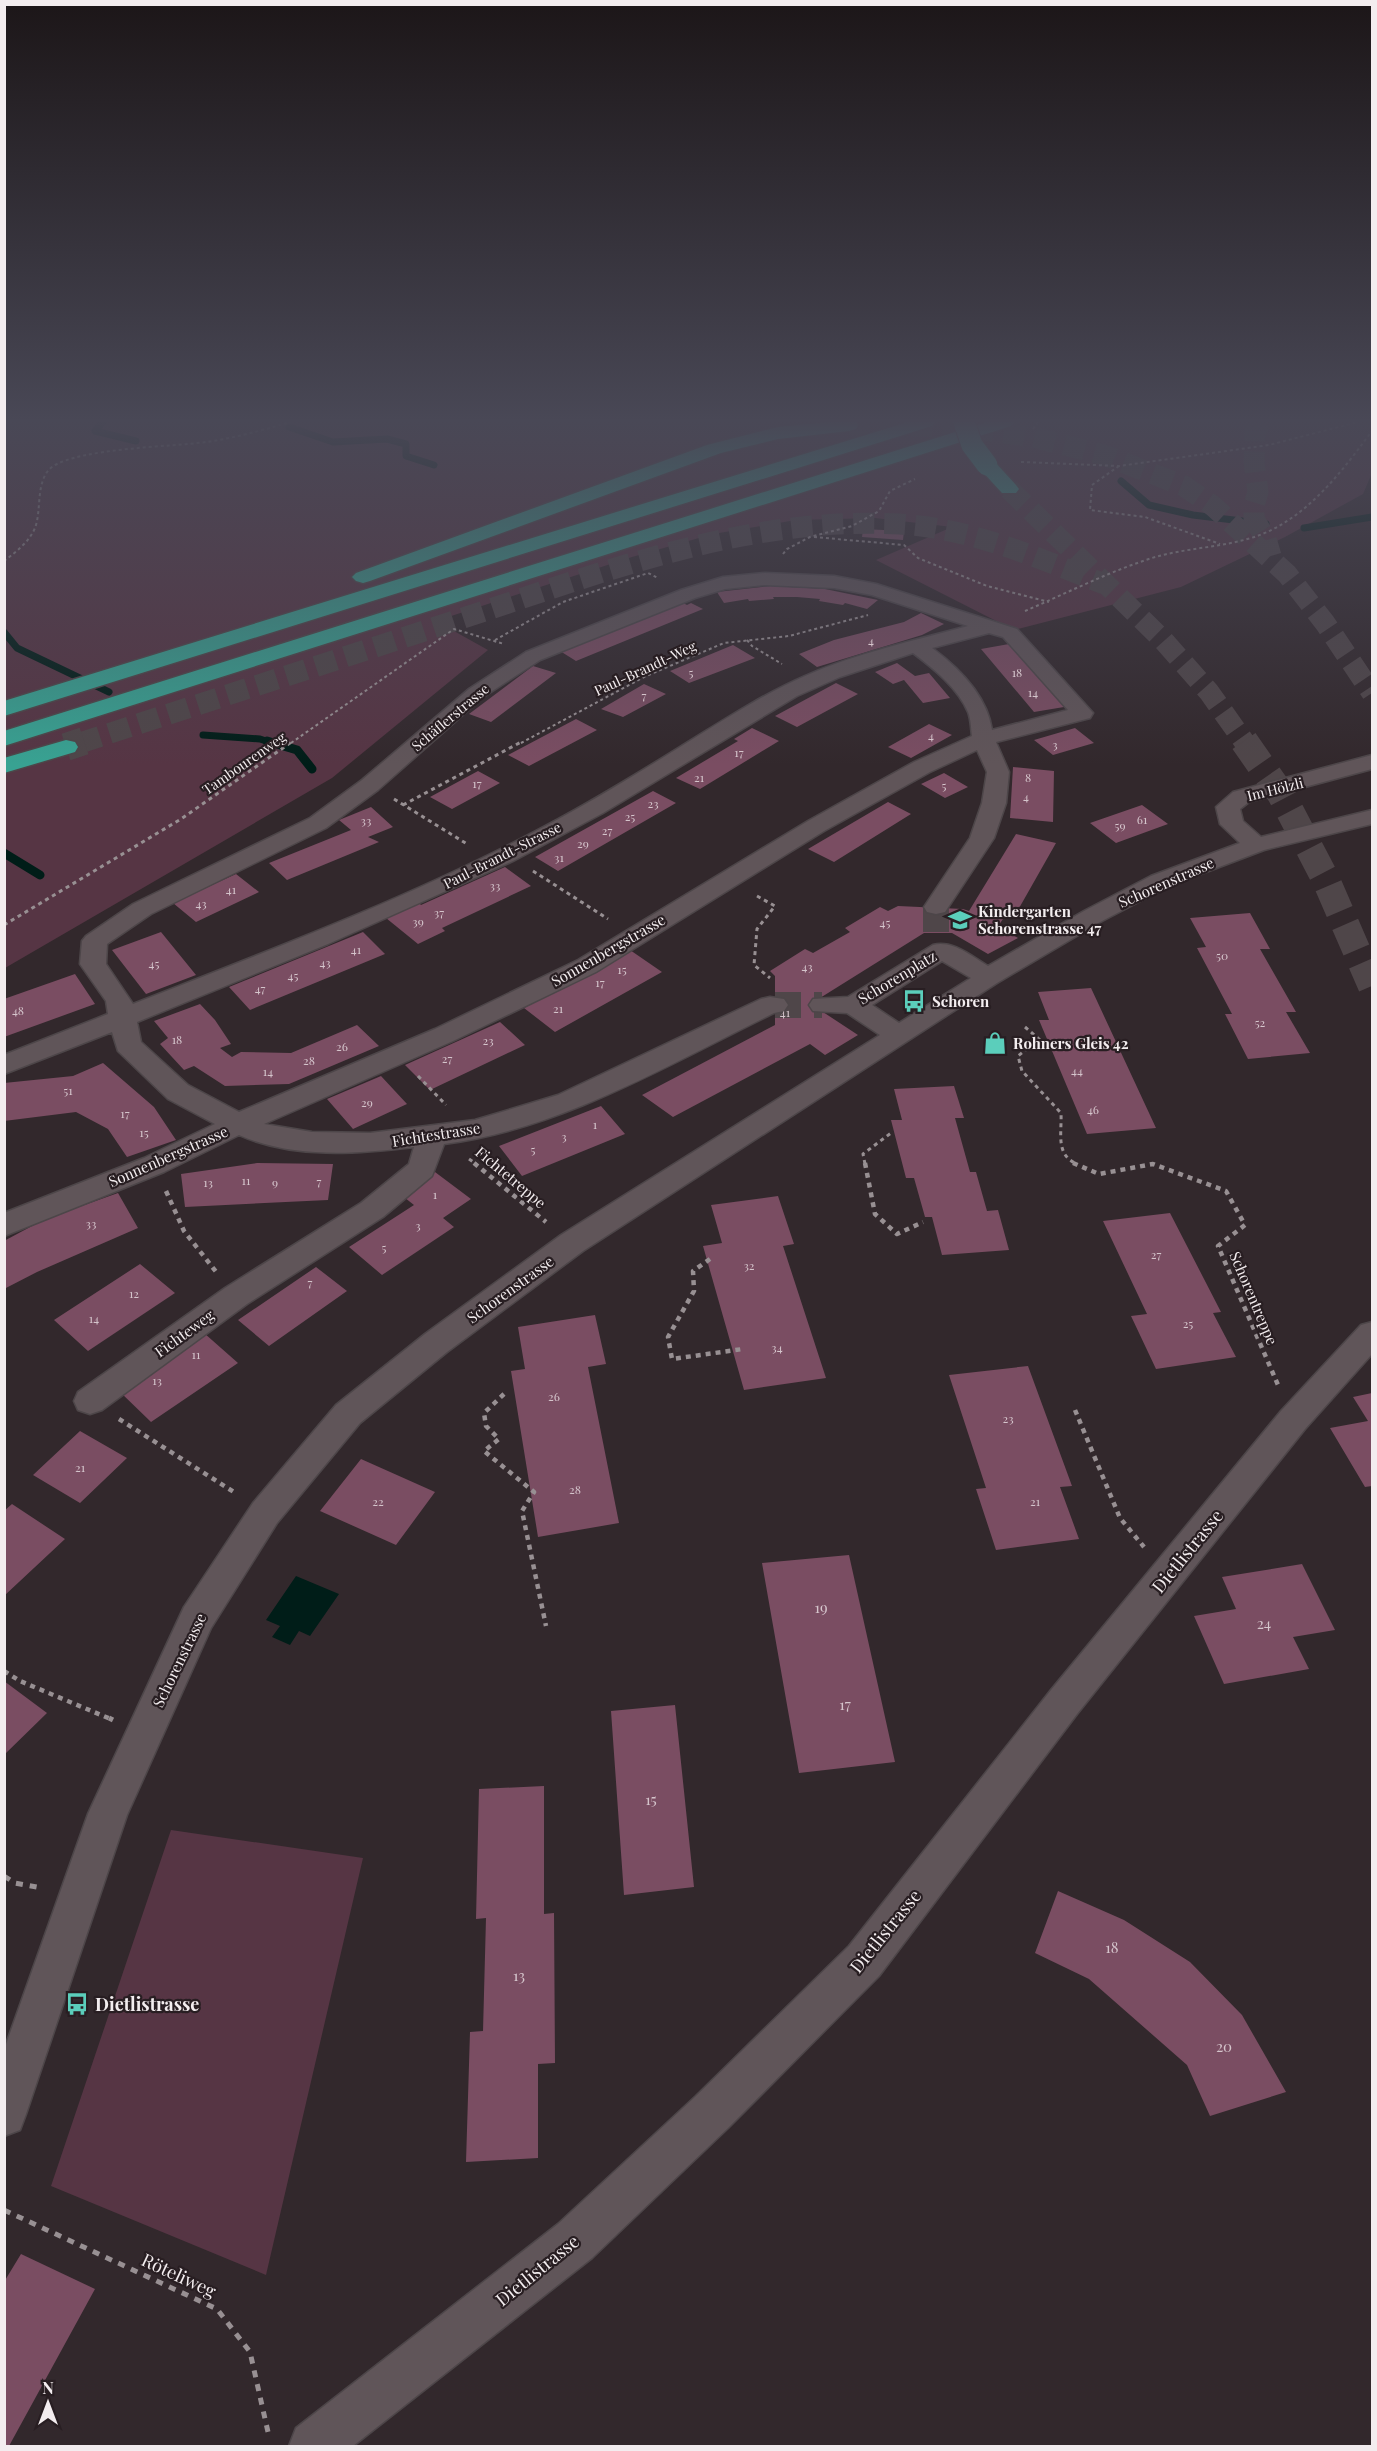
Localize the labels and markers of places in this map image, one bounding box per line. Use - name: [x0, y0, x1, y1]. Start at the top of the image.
- place label: Kindergarten Schorenstrasse 47: [978, 901, 1102, 938]
- school or university icon: Kindergarten Schorenstrasse 47: [947, 907, 973, 933]
- bus stop icon: Schoren: [901, 988, 927, 1014]
- place label: Schoren: [932, 991, 990, 1011]
- shop icon: Rohners Gleis 42: [982, 1030, 1008, 1056]
- place label: Rohners Gleis 42: [1013, 1033, 1129, 1053]
- bus stop icon: Dietlistrasse: [64, 1991, 90, 2017]
- place label: Dietlistrasse: [95, 1992, 199, 2016]

